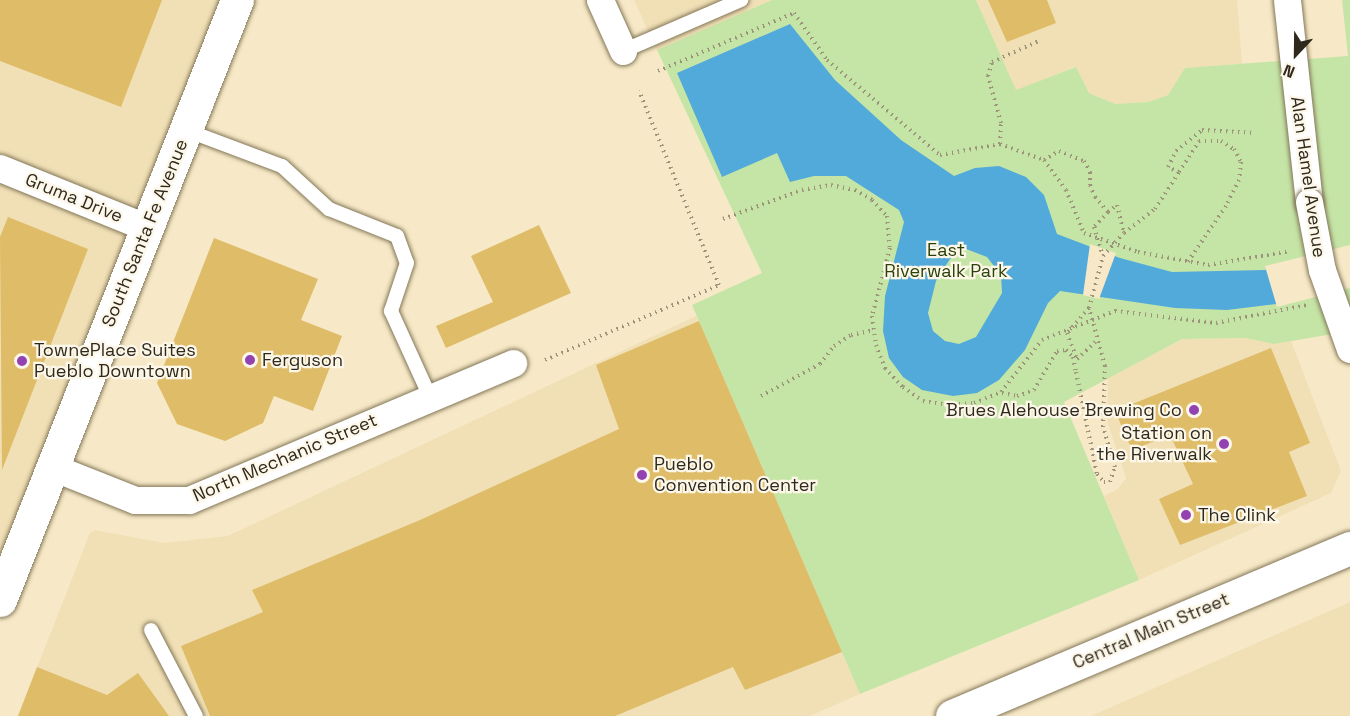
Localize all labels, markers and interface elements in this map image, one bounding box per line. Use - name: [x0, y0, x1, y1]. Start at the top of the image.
- north arrow: [1266, 24, 1326, 84]
- text: N: [1280, 59, 1298, 83]
- street label: Alan Hamel Avenue: [1286, 95, 1330, 259]
- street label: South Santa Fe Avenue: [97, 136, 193, 330]
- street label: Gruma Drive: [22, 169, 126, 227]
- park label: East Riverwalk Park: [884, 240, 1008, 282]
- place label: TownePlace Suites Pueblo Downtown: [34, 340, 196, 382]
- place label: Ferguson: [262, 349, 343, 371]
- marker: Ferguson: [243, 353, 257, 367]
- marker: TownePlace Suites Pueblo Downtown: [15, 354, 29, 368]
- place label: Brues Alehouse Brewing Co: [946, 399, 1182, 421]
- marker: Brues Alehouse Brewing Co: [1187, 403, 1201, 417]
- street label: North Mechanic Street: [190, 409, 380, 507]
- place label: Station on the Riverwalk: [1096, 423, 1212, 466]
- marker: Station on the Riverwalk: [1217, 437, 1231, 451]
- place label: Pueblo Convention Center: [654, 454, 816, 496]
- marker: Pueblo Convention Center: [635, 468, 649, 482]
- place label: The Clink: [1198, 504, 1276, 526]
- marker: The Clink: [1179, 508, 1193, 522]
- street label: Central Main Street: [1069, 588, 1233, 674]

